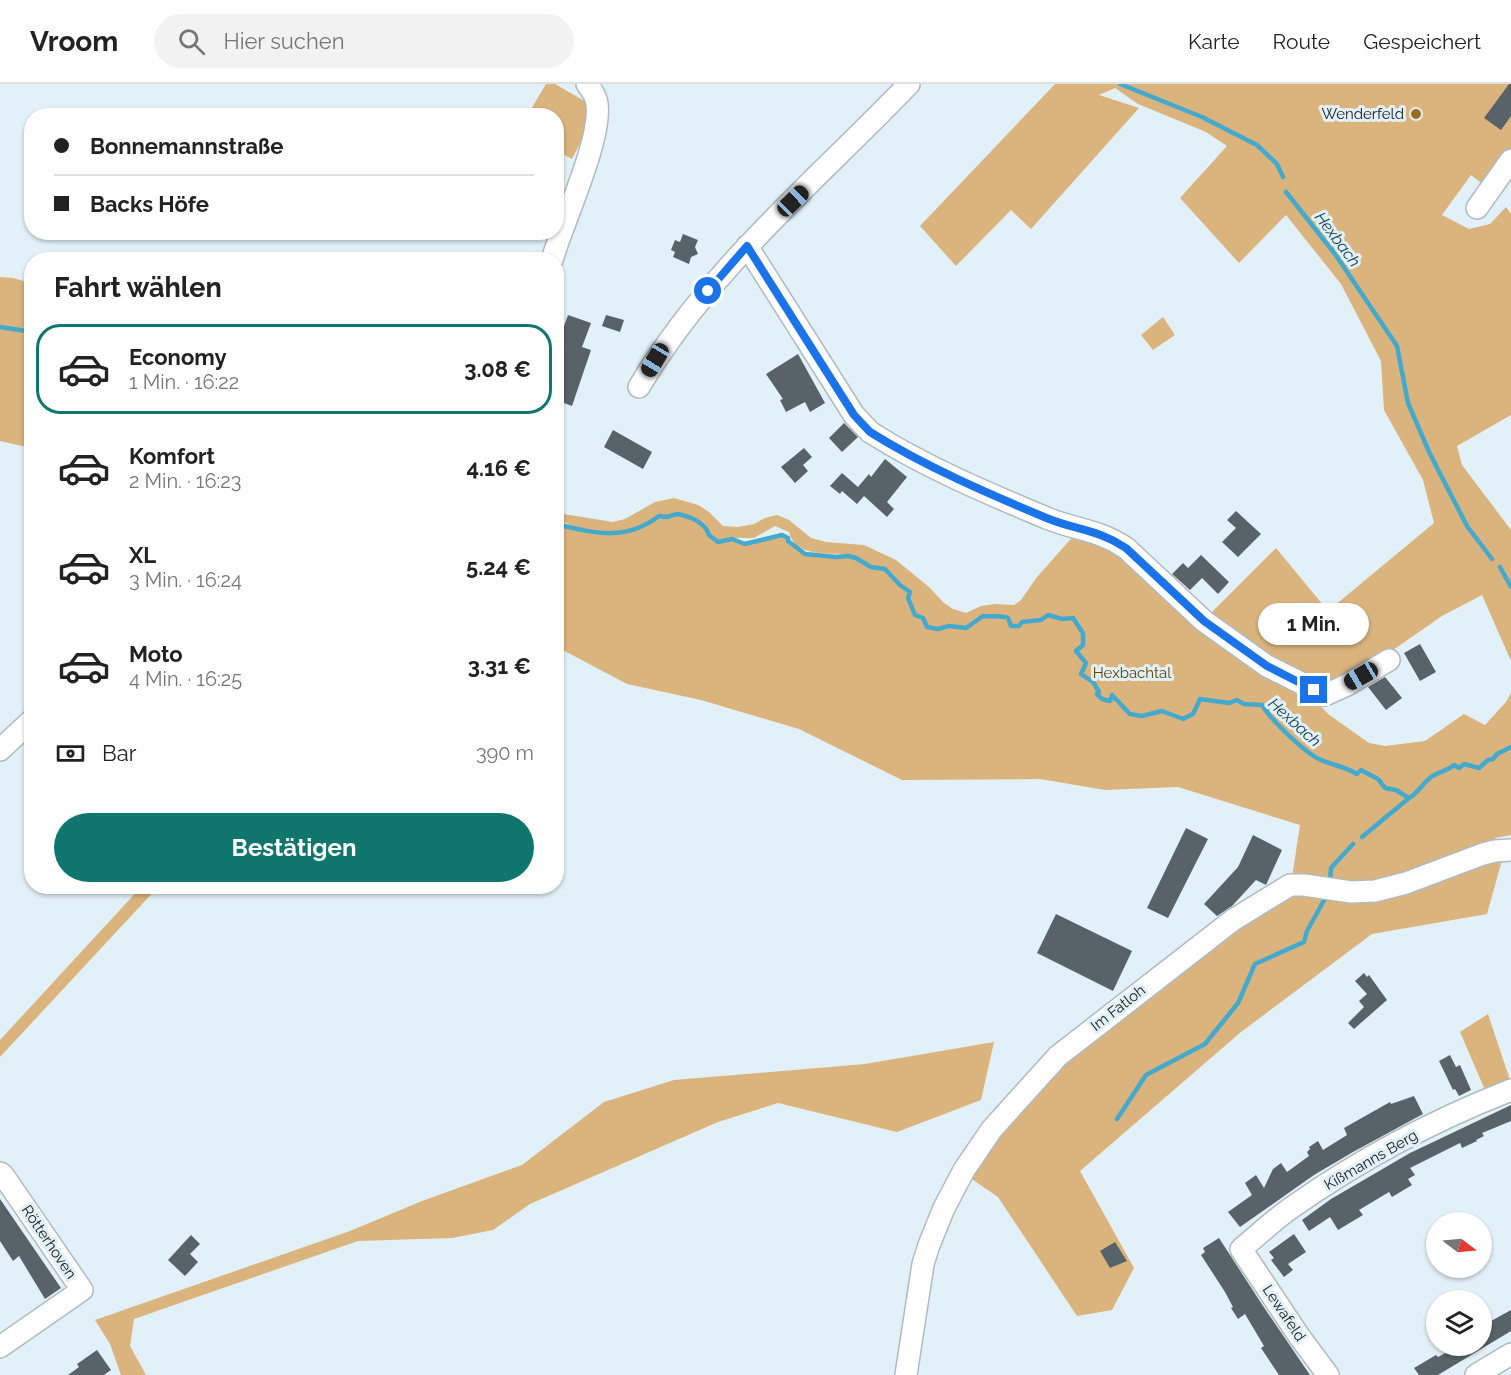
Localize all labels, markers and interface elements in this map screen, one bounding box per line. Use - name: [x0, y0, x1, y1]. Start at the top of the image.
- search box: [154, 14, 574, 68]
- text: Vroom: [30, 25, 118, 58]
- icon: search: [175, 25, 208, 58]
- text: Hier suchen: [223, 28, 345, 54]
- text: Karte: [1188, 29, 1240, 54]
- text: Route: [1273, 29, 1330, 54]
- text: Gespeichert: [1363, 29, 1481, 54]
- place label: Wenderfeld: [1321, 105, 1404, 123]
- marker: Wenderfeld: [1409, 107, 1423, 121]
- text: Bonnemannstraße: [90, 133, 284, 159]
- car: [774, 182, 812, 220]
- text: Backs Höfe: [90, 191, 209, 217]
- water label: Hexbach: [1311, 208, 1364, 271]
- text: Fahrt wählen: [54, 272, 222, 303]
- route start: [694, 277, 721, 304]
- car: [638, 340, 672, 380]
- icon: car: [57, 342, 111, 396]
- text: Economy: [129, 344, 227, 370]
- text: 3.08 €: [464, 356, 531, 382]
- text: 1 Min. · 16:22: [129, 370, 239, 394]
- icon: car: [57, 441, 111, 495]
- text: Komfort: [129, 443, 215, 469]
- text: 4.16 €: [466, 455, 531, 481]
- text: 2 Min. · 16:23: [129, 469, 241, 493]
- icon: car: [57, 540, 111, 594]
- text: XL: [129, 542, 156, 568]
- text: 5.24 €: [466, 554, 531, 580]
- text: 3 Min. · 16:24: [129, 568, 242, 592]
- callout: 1 Min.: [1258, 603, 1370, 645]
- text: 1 Min.: [1287, 612, 1340, 636]
- icon: car: [57, 639, 111, 693]
- text: Moto: [129, 641, 183, 667]
- text: 3.31 €: [468, 653, 531, 679]
- car: [1341, 659, 1381, 693]
- park label: Hexbachtal: [1093, 664, 1172, 682]
- text: 4 Min. · 16:25: [129, 667, 242, 691]
- route end: [1300, 676, 1327, 703]
- water label: Hexbach: [1265, 694, 1325, 751]
- icon: cash: [54, 737, 87, 770]
- text: Bar: [102, 740, 136, 766]
- text: 390 m: [476, 741, 534, 765]
- button: Bestätigen: [54, 813, 534, 882]
- street label: Im Fatloh: [1087, 981, 1149, 1035]
- street label: Kißmanns Berg: [1321, 1126, 1421, 1194]
- street label: Rötterhoven: [18, 1202, 80, 1282]
- north arrow: [1426, 1212, 1492, 1278]
- map controls: [1426, 1212, 1492, 1356]
- street label: Lewafeld: [1259, 1281, 1309, 1345]
- button: layers: [1426, 1290, 1492, 1356]

